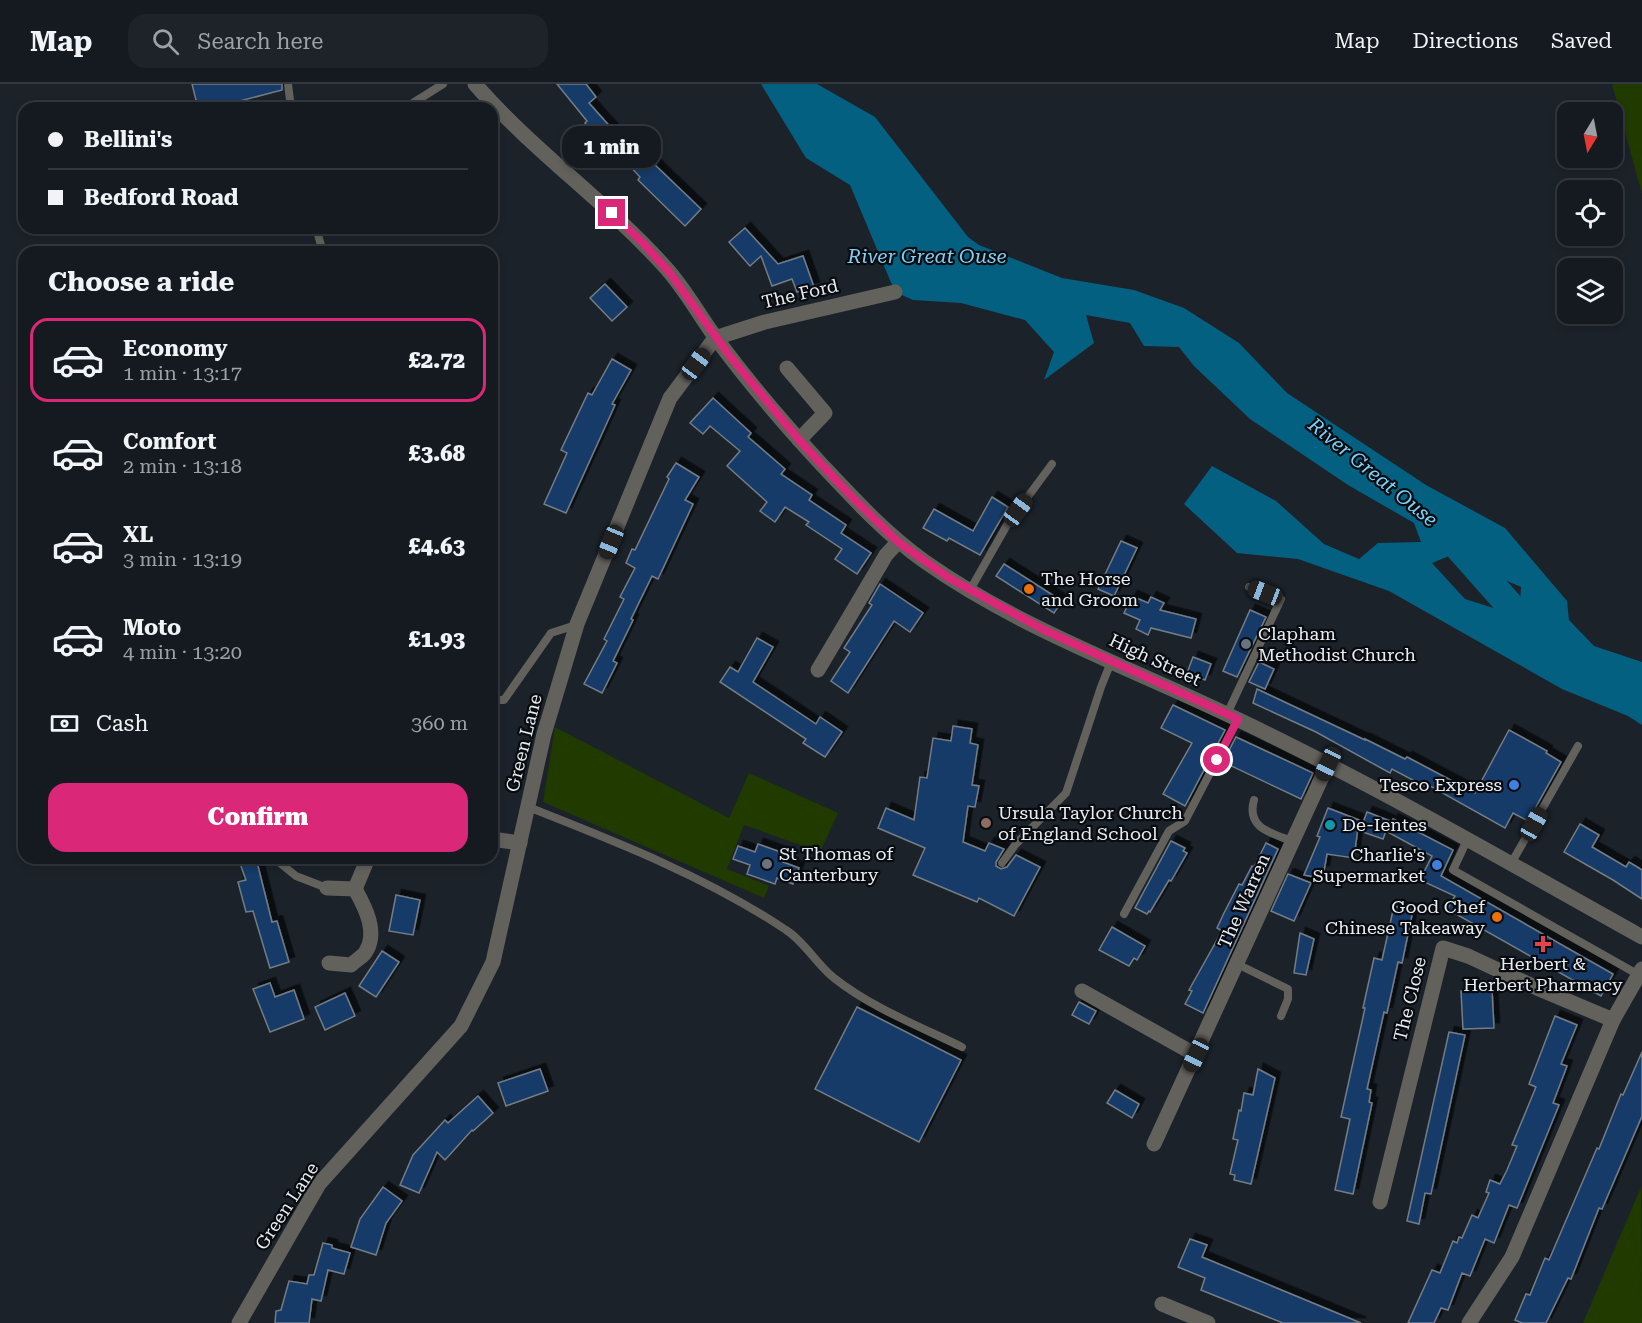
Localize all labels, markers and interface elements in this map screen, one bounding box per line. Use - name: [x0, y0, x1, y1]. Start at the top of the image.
- search box: [128, 14, 548, 68]
- text: Map: [30, 25, 92, 58]
- icon: search: [149, 25, 182, 58]
- text: Search here: [197, 29, 323, 54]
- text: Map: [1335, 29, 1379, 53]
- text: Directions: [1412, 29, 1518, 53]
- text: Saved: [1551, 29, 1612, 53]
- north arrow: [1557, 102, 1623, 168]
- map controls: [1557, 102, 1623, 324]
- callout: 1 min: [562, 126, 662, 168]
- text: Bellini's: [84, 127, 172, 152]
- text: 1 min: [583, 135, 640, 159]
- button: locate: [1557, 180, 1623, 246]
- text: Bedford Road: [84, 185, 238, 210]
- route end: [598, 199, 625, 226]
- water label: River Great Ouse: [846, 244, 1007, 268]
- button: layers: [1557, 258, 1623, 324]
- text: Choose a ride: [48, 266, 234, 298]
- street label: The Ford: [760, 274, 841, 313]
- icon: car: [51, 333, 105, 387]
- text: Economy: [123, 336, 227, 361]
- car: [678, 344, 714, 384]
- text: £2.72: [408, 348, 465, 373]
- text: 1 min · 13:17: [123, 361, 242, 385]
- water label: River Great Ouse: [1303, 412, 1442, 531]
- icon: car: [51, 426, 105, 480]
- text: Comfort: [123, 429, 216, 454]
- text: £3.68: [408, 441, 465, 466]
- text: 2 min · 13:18: [123, 454, 242, 478]
- car: [1000, 490, 1036, 530]
- icon: car: [51, 519, 105, 573]
- text: XL: [123, 522, 153, 547]
- car: [596, 522, 626, 562]
- text: £4.63: [408, 534, 465, 559]
- text: 3 min · 13:19: [123, 547, 242, 571]
- place label: The Horse and Groom: [1041, 568, 1138, 610]
- car: [1245, 578, 1285, 608]
- marker: The Horse and Groom: [1022, 582, 1036, 596]
- icon: car: [51, 612, 105, 666]
- text: Moto: [123, 615, 181, 640]
- place label: Clapham Methodist Church: [1258, 623, 1416, 665]
- text: £1.93: [408, 627, 465, 652]
- street label: High Street: [1106, 629, 1205, 690]
- marker: Clapham Methodist Church: [1239, 637, 1253, 651]
- text: 4 min · 13:20: [123, 640, 242, 664]
- street label: Green Lane: [501, 692, 546, 794]
- icon: cash: [48, 707, 81, 740]
- text: Cash: [96, 711, 148, 736]
- text: 360 m: [411, 711, 468, 735]
- car: [1312, 744, 1344, 784]
- route start: [1203, 746, 1230, 773]
- place label: Tesco Express: [1379, 774, 1502, 795]
- marker: Tesco Express: [1507, 778, 1521, 792]
- button: Confirm: [48, 783, 468, 852]
- place label: Ursula Taylor Church of England School: [998, 802, 1183, 844]
- car: [1517, 804, 1551, 844]
- place label: De-Ientes: [1342, 814, 1427, 835]
- marker: Ursula Taylor Church of England School: [979, 816, 993, 830]
- marker: De-Ientes: [1323, 818, 1337, 832]
- place label: St Thomas of Canterbury: [779, 843, 894, 885]
- place label: Charlie's Supermarket: [1312, 844, 1425, 886]
- street label: The Warren: [1213, 850, 1274, 951]
- marker: St Thomas of Canterbury: [760, 857, 774, 871]
- marker: Charlie's Supermarket: [1430, 858, 1444, 872]
- place label: Good Chef Chinese Takeaway: [1325, 896, 1486, 938]
- marker: Good Chef Chinese Takeaway: [1490, 910, 1504, 924]
- marker: Herbert & Herbert Pharmacy: [1536, 937, 1550, 951]
- place label: Herbert & Herbert Pharmacy: [1463, 953, 1623, 995]
- street label: The Close: [1389, 955, 1430, 1043]
- car: [1180, 1035, 1212, 1075]
- street label: Green Lane: [251, 1158, 323, 1253]

